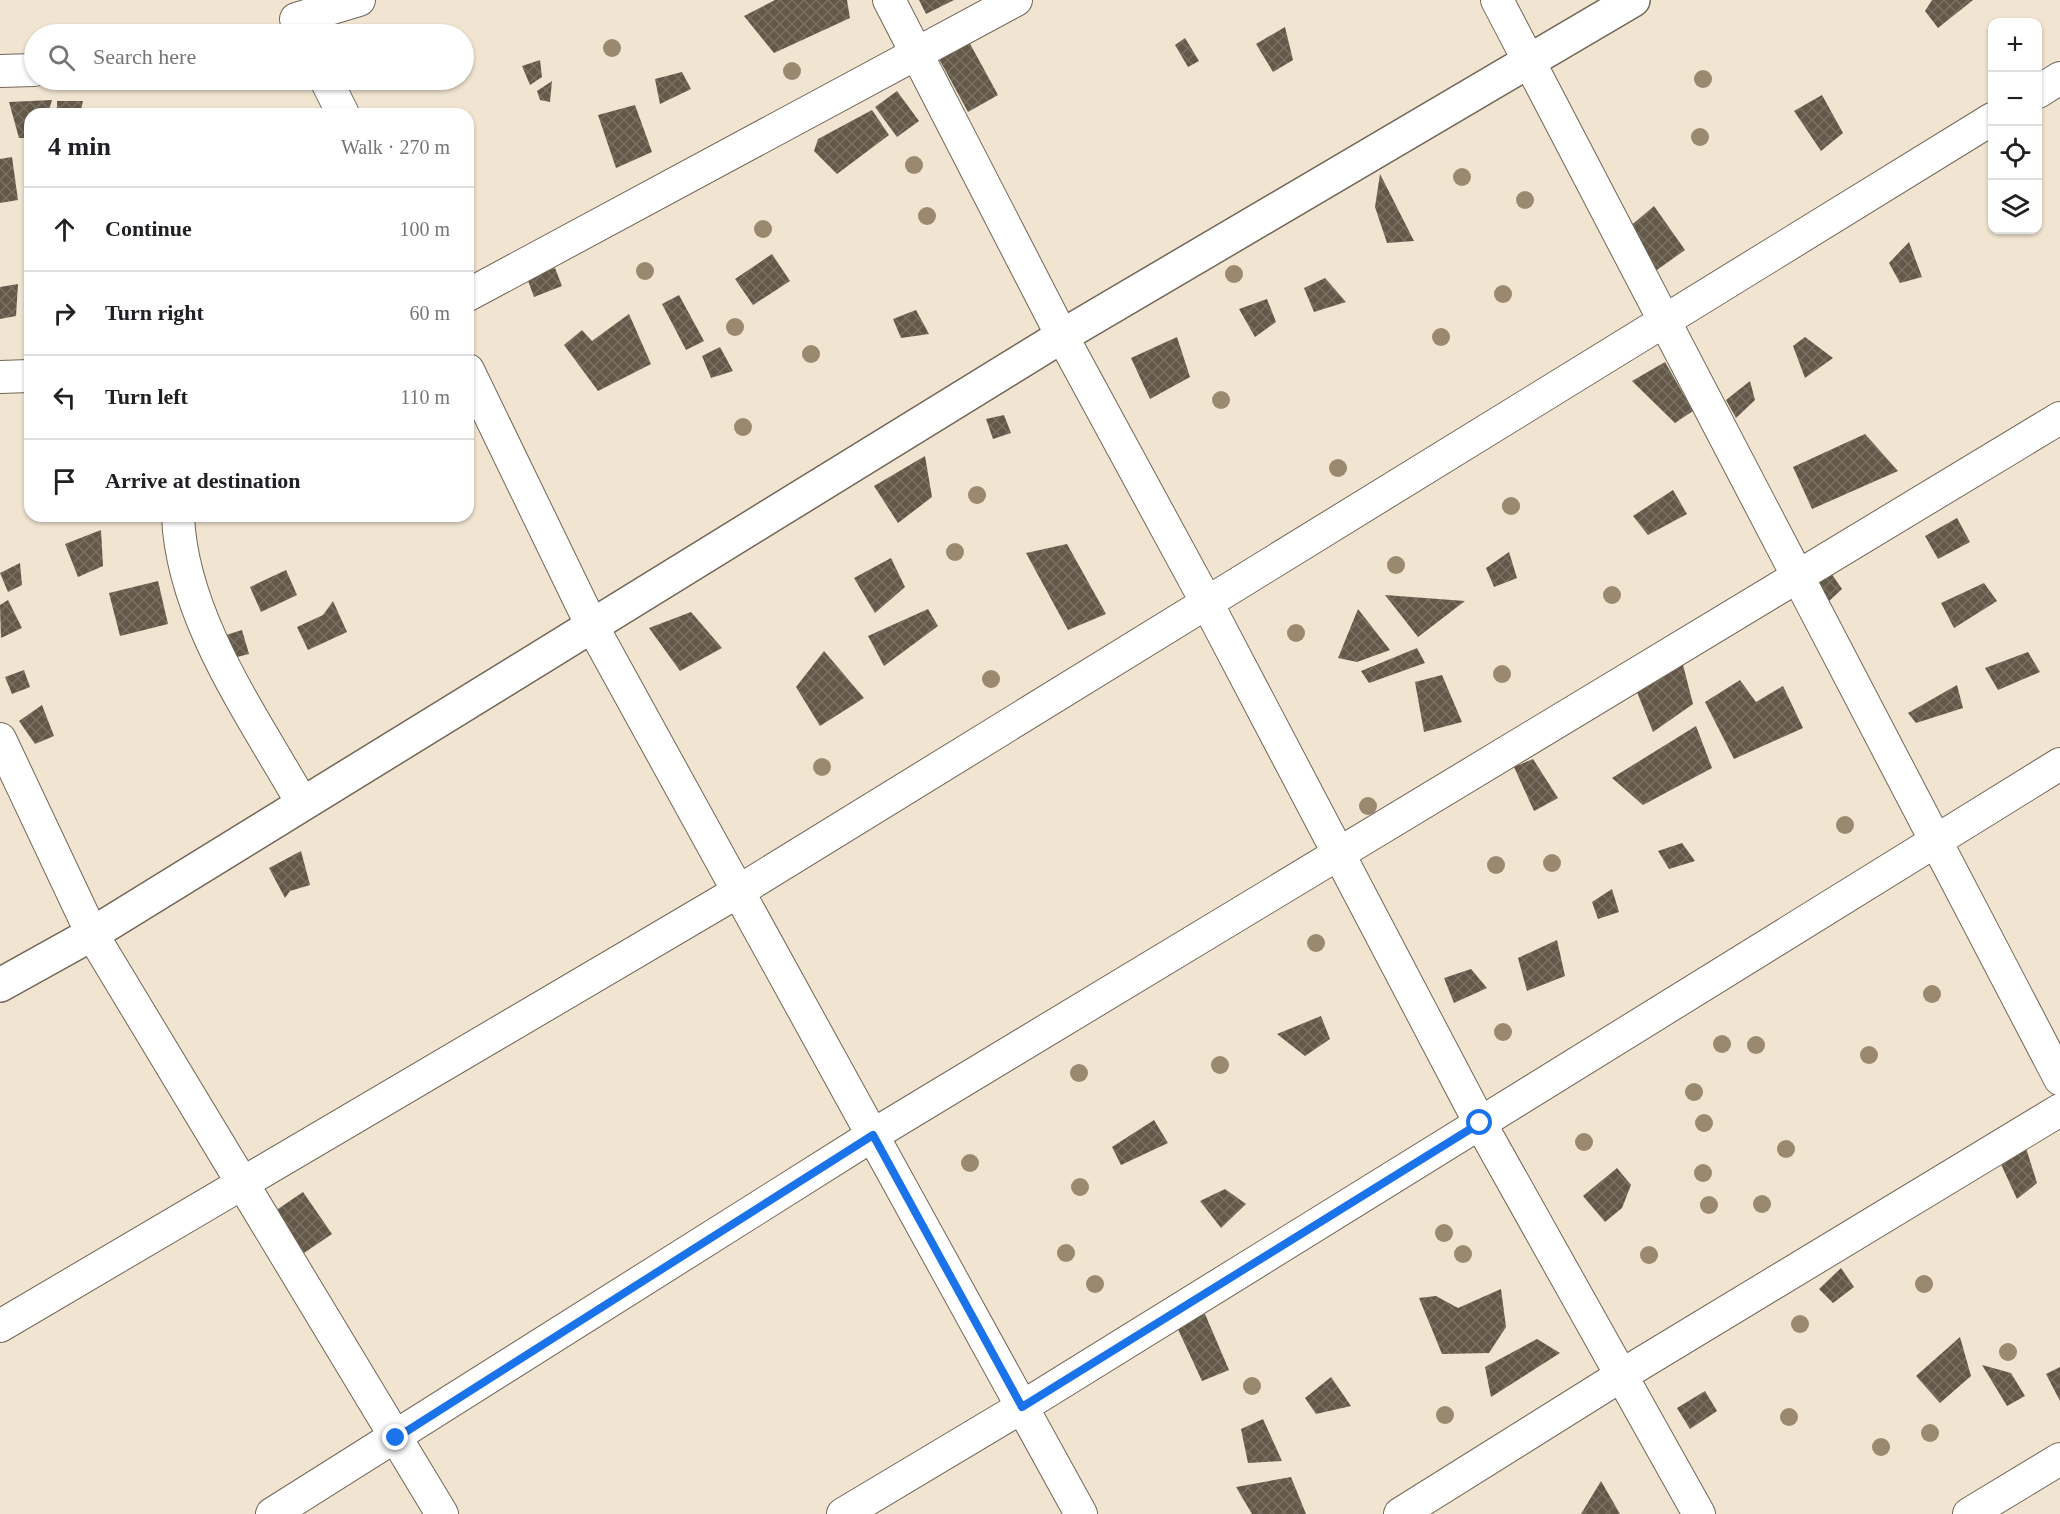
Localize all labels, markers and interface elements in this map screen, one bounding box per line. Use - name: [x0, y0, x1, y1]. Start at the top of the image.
- map controls: [1988, 18, 2042, 234]
- button: +: [1988, 18, 2042, 72]
- search box: [24, 24, 474, 90]
- icon: search: [45, 41, 78, 74]
- text: Search here: [93, 44, 196, 69]
- button: −: [1988, 72, 2042, 126]
- button: locate: [1988, 126, 2042, 180]
- text: 4 min: [48, 132, 111, 161]
- text: Walk · 270 m: [341, 136, 450, 158]
- button: layers: [1988, 180, 2042, 234]
- icon: ahead: [48, 213, 81, 246]
- text: Continue: [105, 216, 192, 241]
- text: 100 m: [399, 218, 450, 240]
- icon: right: [48, 297, 81, 330]
- text: Turn right: [105, 300, 204, 325]
- text: 60 m: [409, 302, 450, 324]
- icon: left: [48, 381, 81, 414]
- text: Turn left: [105, 384, 188, 409]
- text: 110 m: [400, 386, 450, 408]
- icon: arrive: [48, 465, 81, 498]
- text: Arrive at destination: [105, 468, 301, 493]
- route start: [1466, 1109, 1492, 1135]
- route end: [382, 1424, 408, 1450]

